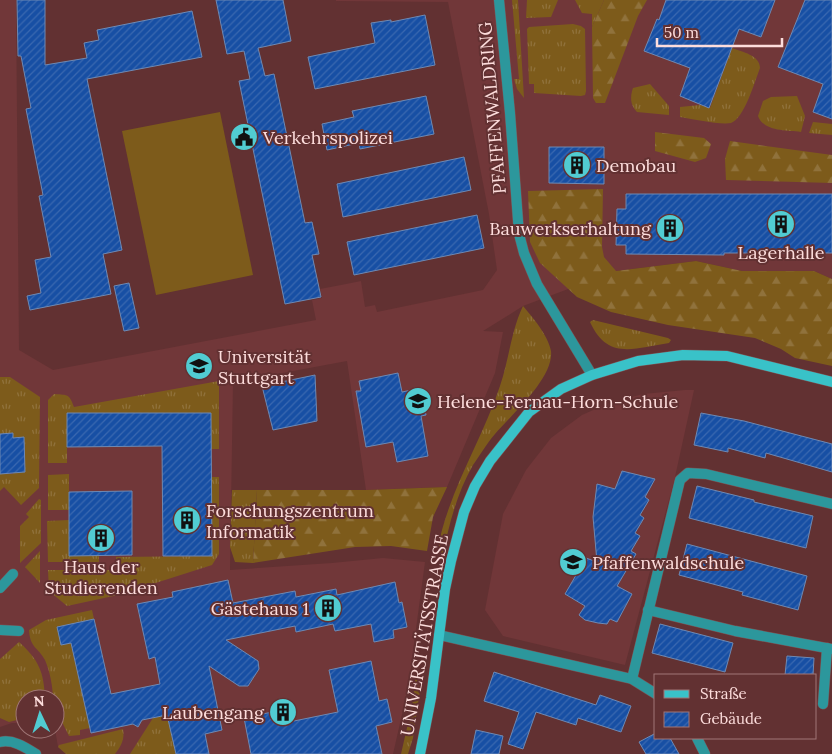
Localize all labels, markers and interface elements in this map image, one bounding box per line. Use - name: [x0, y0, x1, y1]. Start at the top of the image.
- scale bar: [657, 15, 782, 47]
- street label: PFAFFENWALDRING: [473, 21, 511, 195]
- text: 50 m: [664, 23, 699, 42]
- public building icon: Verkehrspolizei: [229, 122, 259, 152]
- place label: Verkehrspolizei: [262, 126, 393, 149]
- building icon: Demobau: [562, 150, 592, 180]
- place label: Demobau: [596, 154, 676, 177]
- building icon: Lagerhalle: [766, 209, 796, 239]
- building icon: Bauwerkserhaltung: [655, 213, 685, 243]
- place label: Bauwerkserhaltung: [489, 217, 652, 240]
- place label: Lagerhalle: [737, 241, 825, 264]
- place label: Universität Stuttgart: [218, 345, 311, 389]
- school or university icon: Universität Stuttgart: [184, 351, 214, 381]
- school or university icon: Helene-Fernau-Horn-Schule: [403, 386, 433, 416]
- place label: Helene-Fernau-Horn-Schule: [437, 390, 678, 413]
- place label: Forschungszentrum Informatik: [206, 499, 374, 543]
- building icon: Forschungszentrum Informatik: [172, 505, 202, 535]
- building icon: Haus der Studierenden: [86, 523, 116, 553]
- street label: UNIVERSITÄTSSTRASSE: [395, 532, 453, 738]
- school or university icon: Pfaffenwaldschule: [558, 547, 588, 577]
- place label: Pfaffenwaldschule: [592, 551, 744, 574]
- place label: Haus der Studierenden: [44, 555, 158, 599]
- building icon: Gästehaus 1: [313, 593, 343, 623]
- place label: Gästehaus 1: [211, 597, 309, 620]
- legend: [654, 674, 817, 739]
- text: Straße: [700, 684, 747, 703]
- north arrow: [15, 689, 65, 739]
- text: N: [33, 692, 45, 710]
- building icon: Laubengang: [268, 697, 298, 727]
- place label: Laubengang: [162, 701, 265, 724]
- text: Gebäude: [700, 709, 762, 728]

